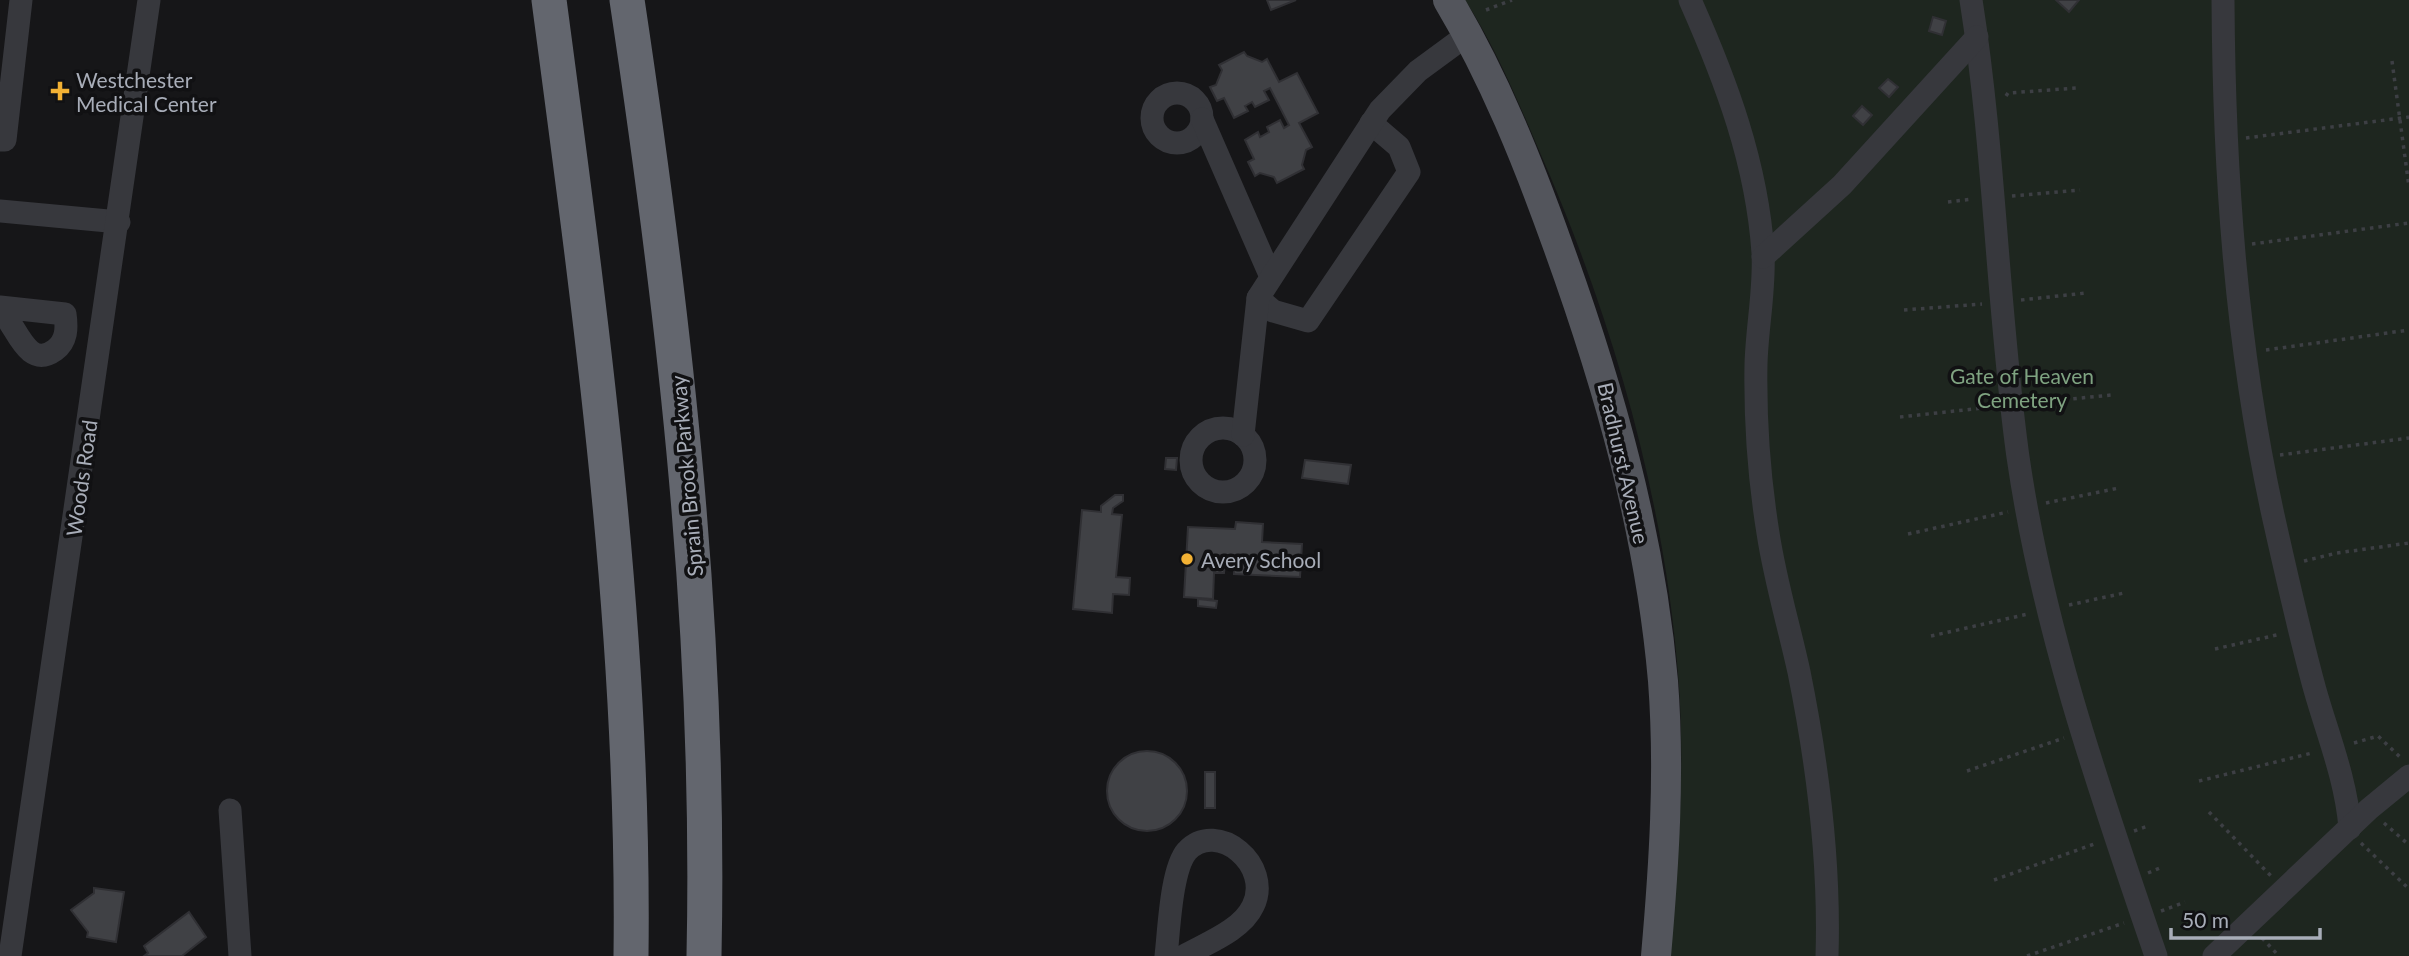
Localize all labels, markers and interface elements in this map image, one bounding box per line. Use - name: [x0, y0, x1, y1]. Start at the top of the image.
- place label: Westchester Medical Center: [76, 67, 217, 116]
- marker: Westchester Medical Center: [50, 81, 70, 101]
- park label: Gate of Heaven Cemetery: [1950, 363, 2094, 412]
- street label: Sprain Brook Parkway: [665, 374, 707, 578]
- street label: Bradhurst Avenue: [1593, 380, 1655, 546]
- street label: Woods Road: [60, 418, 102, 538]
- place label: Avery School: [1201, 547, 1321, 572]
- marker: Avery School: [1179, 551, 1195, 567]
- scale bar: [2171, 897, 2320, 941]
- text: 50 m: [2182, 907, 2229, 932]

